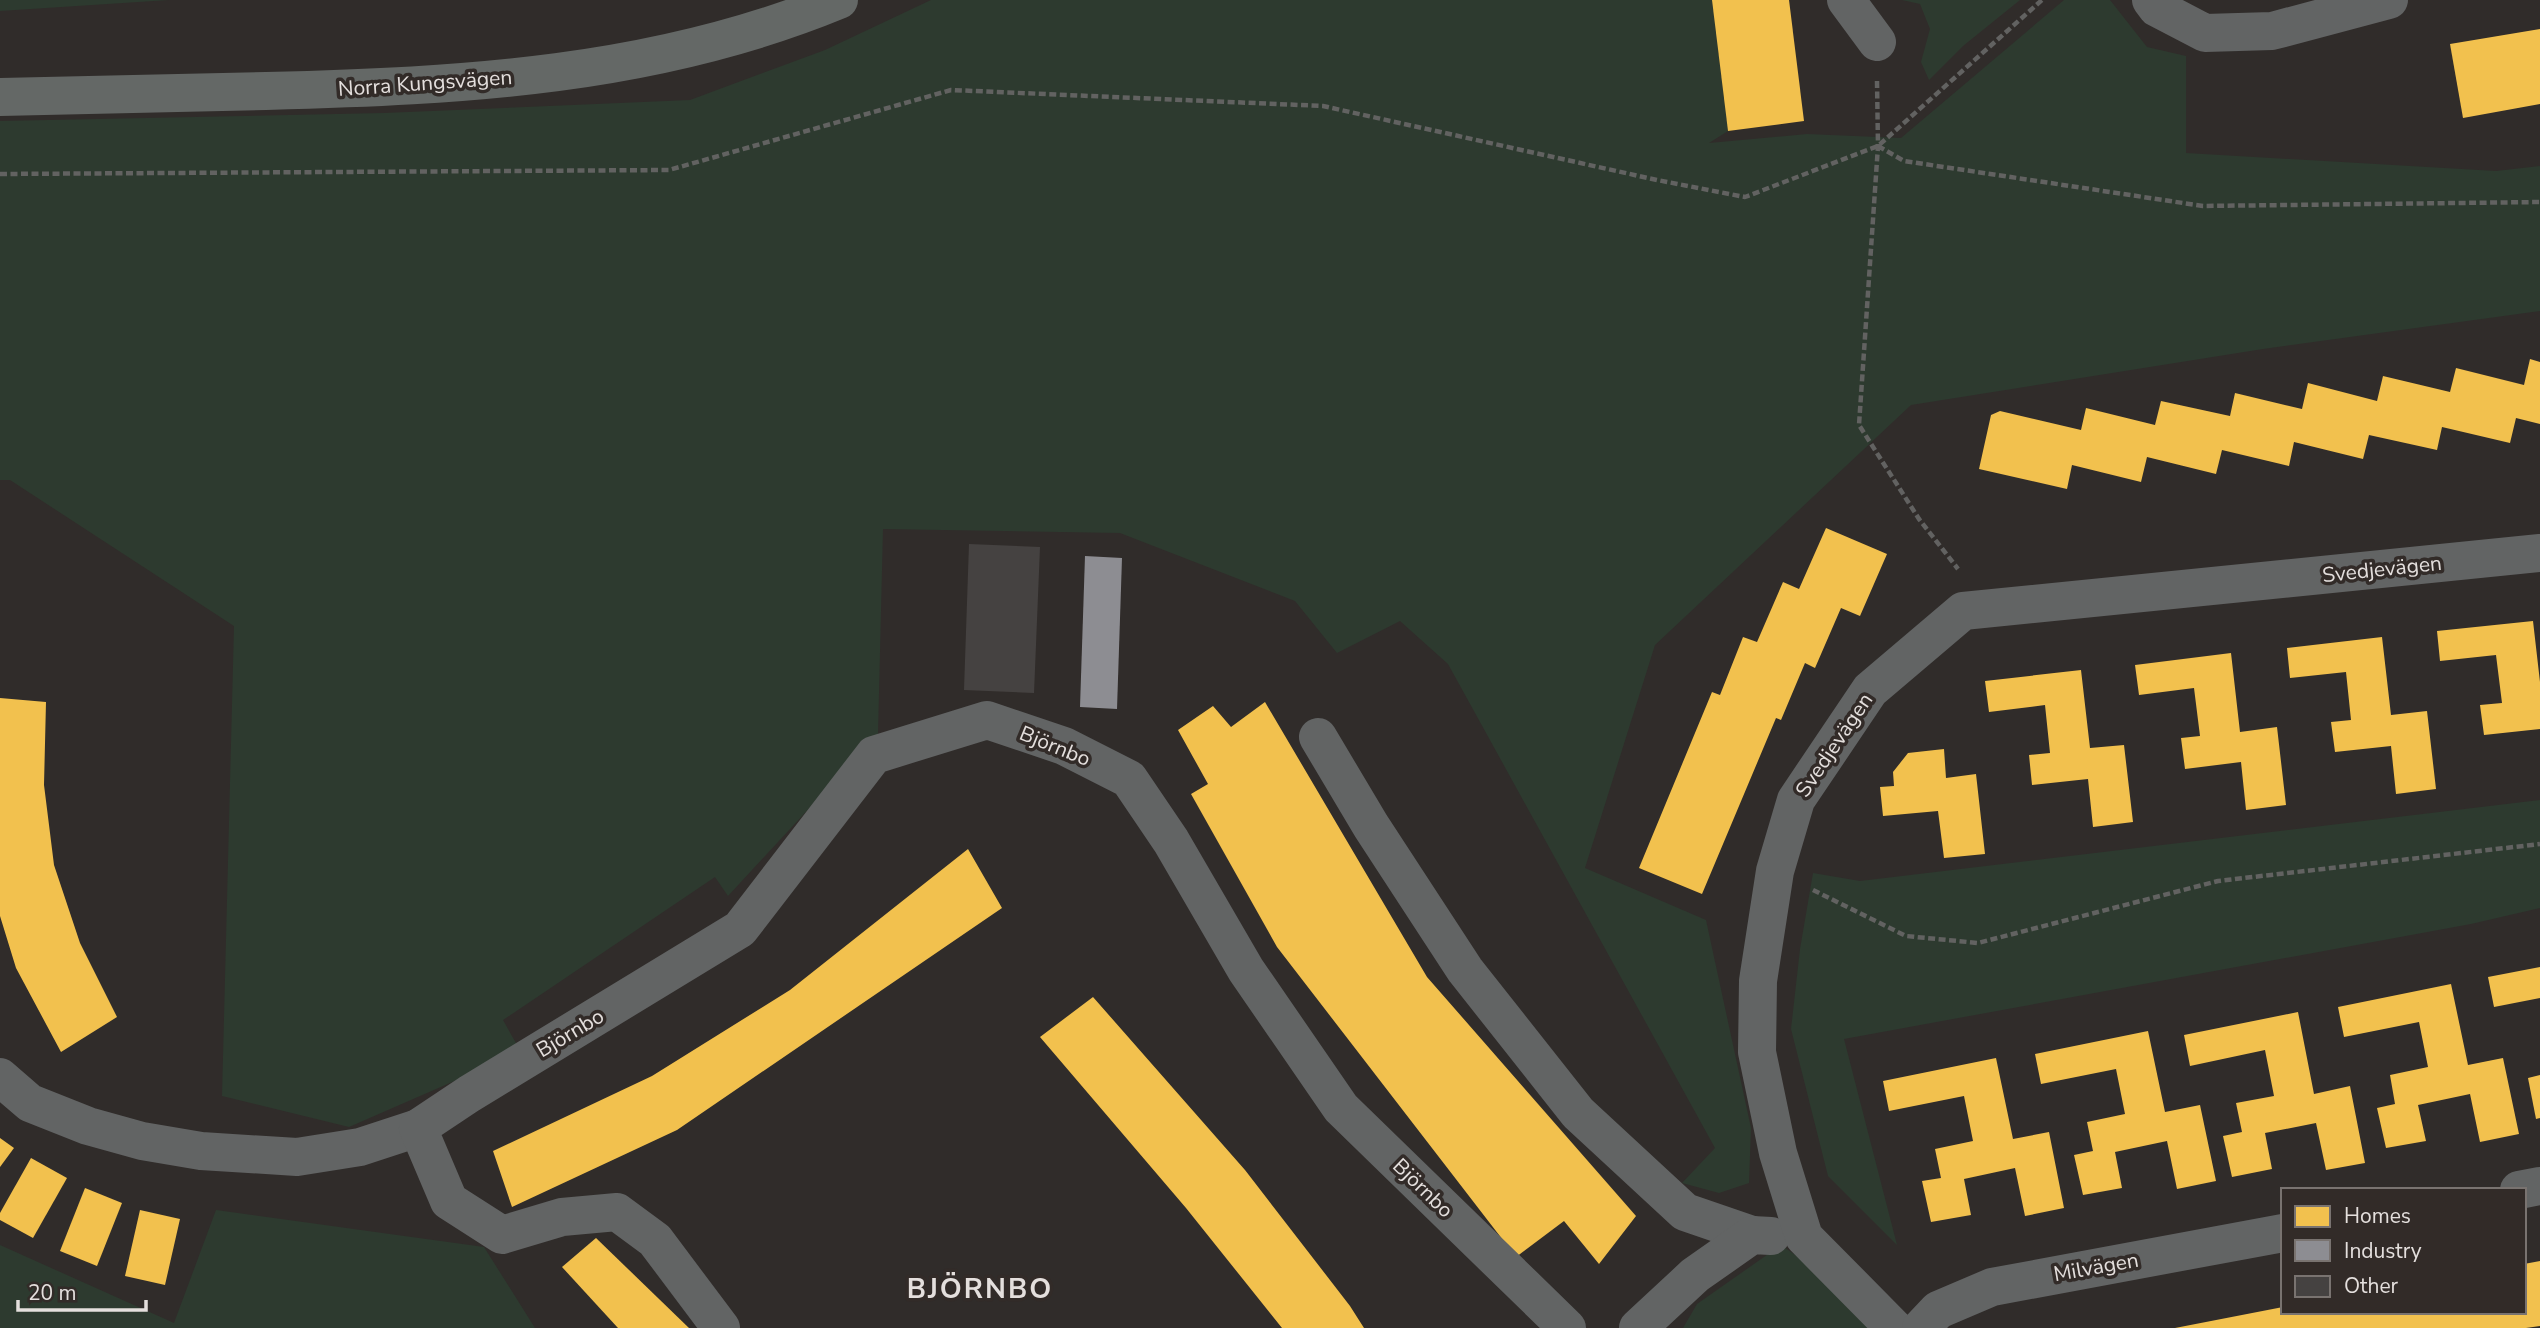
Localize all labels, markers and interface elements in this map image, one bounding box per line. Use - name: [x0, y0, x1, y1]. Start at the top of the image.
- street label: Norra Kungsvägen: [337, 63, 513, 103]
- street label: Svedjevägen: [2321, 549, 2443, 589]
- street label: Svedjevägen: [1789, 687, 1879, 803]
- street label: Björnbo: [1015, 719, 1095, 773]
- street label: Björnbo: [531, 1002, 609, 1064]
- street label: Björnbo: [1387, 1152, 1459, 1224]
- legend: [2281, 1188, 2526, 1314]
- text: Homes: [2344, 1202, 2411, 1230]
- text: Industry: [2344, 1237, 2422, 1265]
- street label: Milvägen: [2051, 1246, 2141, 1288]
- scale bar: [18, 1268, 145, 1312]
- district label: BJÖRNBO: [907, 1270, 1053, 1308]
- text: Other: [2344, 1272, 2399, 1300]
- text: 20 m: [28, 1279, 77, 1307]

